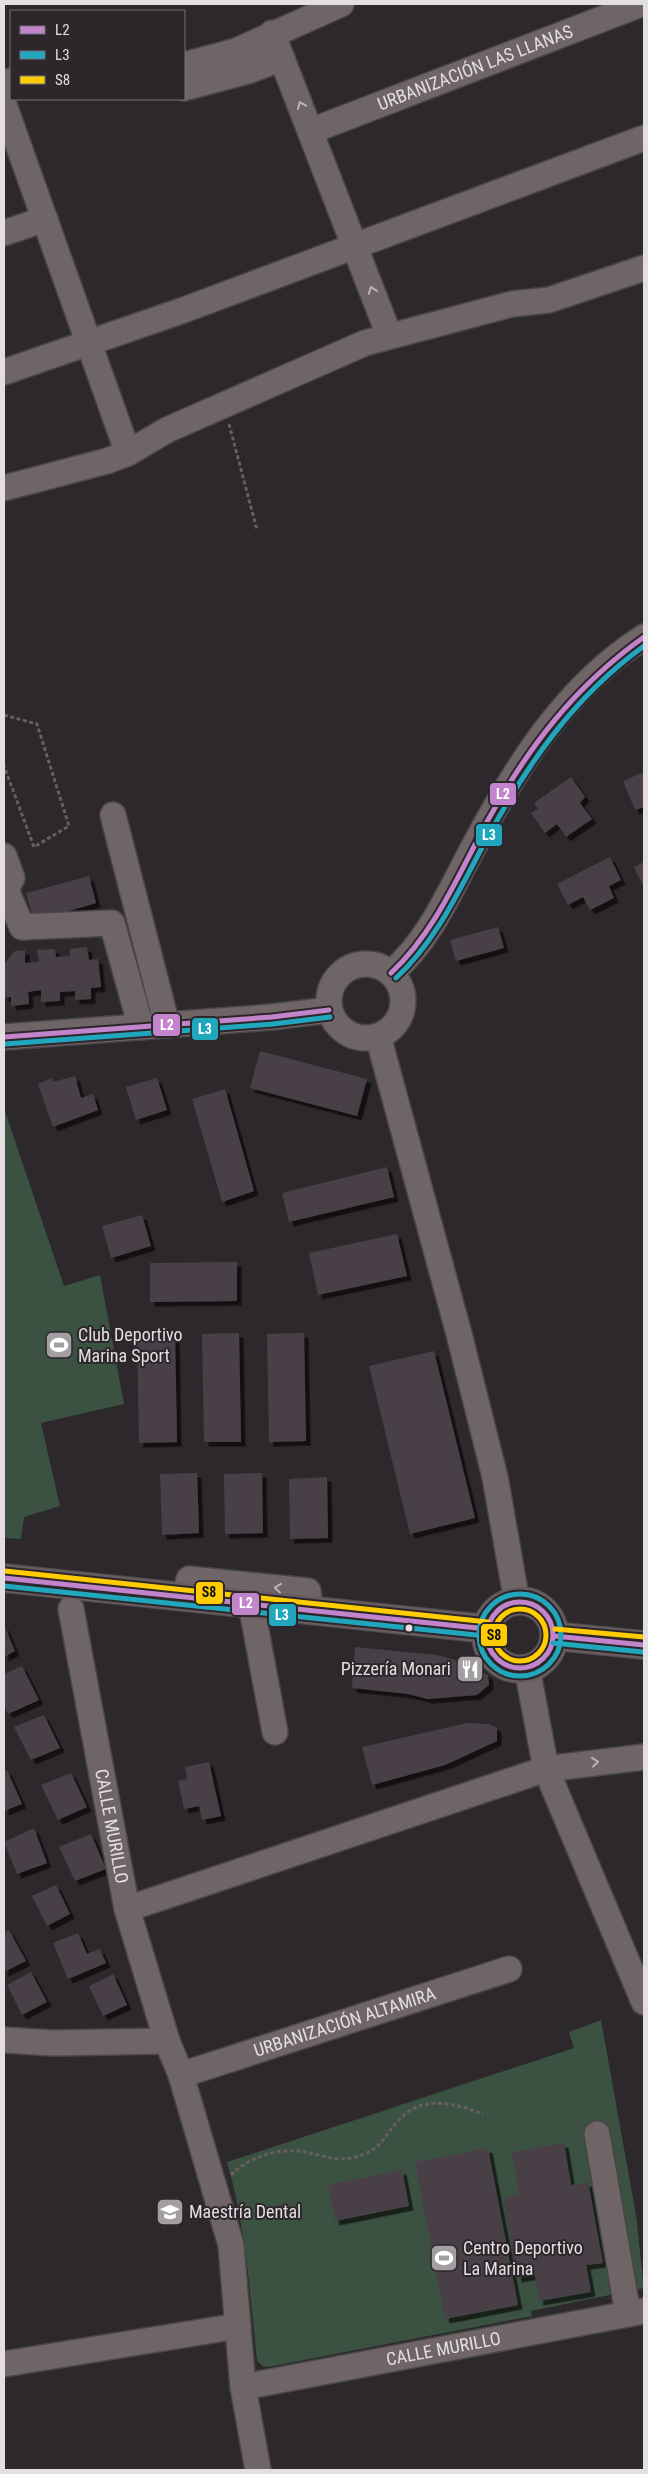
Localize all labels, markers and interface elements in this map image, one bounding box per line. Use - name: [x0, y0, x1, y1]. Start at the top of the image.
- legend: [10, 10, 185, 100]
- street label: URBANIZACIÓN LAS LLANAS: [374, 20, 576, 114]
- text: L2: [55, 21, 70, 39]
- text: L3: [55, 46, 70, 64]
- text: S8: [55, 71, 70, 89]
- one-way arrow: [297, 101, 307, 110]
- one-way arrow: [368, 286, 378, 294]
- line badge: L2: [489, 782, 517, 806]
- text: L2: [496, 786, 510, 802]
- line badge: L3: [475, 823, 503, 847]
- text: L3: [482, 827, 496, 843]
- line badge: L2: [152, 1013, 181, 1037]
- text: L2: [160, 1017, 174, 1033]
- line badge: L3: [191, 1017, 219, 1041]
- text: L3: [198, 1021, 212, 1037]
- place label: Club Deportivo Marina Sport: [78, 1324, 183, 1366]
- sports icon: Club Deportivo Marina Sport: [44, 1330, 74, 1360]
- line badge: S8: [195, 1581, 224, 1605]
- one-way arrow: [274, 1583, 282, 1594]
- text: S8: [202, 1584, 216, 1600]
- line badge: L2: [231, 1592, 260, 1616]
- text: L2: [239, 1595, 253, 1611]
- line badge: L3: [268, 1603, 297, 1627]
- text: L3: [275, 1607, 289, 1623]
- unlabelled marker: [404, 1623, 414, 1633]
- line badge: S8: [480, 1623, 508, 1647]
- text: S8: [487, 1627, 501, 1643]
- restaurant icon: Pizzería Monari: [455, 1654, 485, 1684]
- place label: Pizzería Monari: [341, 1658, 451, 1679]
- one-way arrow: [590, 1758, 599, 1768]
- street label: CALLE MURILLO: [91, 1767, 133, 1885]
- street label: URBANIZACIÓN ALTAMIRA: [251, 1982, 439, 2061]
- school or university icon: Maestría Dental: [155, 2197, 185, 2227]
- place label: Maestría Dental: [189, 2201, 301, 2222]
- place label: Centro Deportivo La Marina: [463, 2237, 583, 2279]
- sports icon: Centro Deportivo La Marina: [429, 2243, 459, 2273]
- street label: CALLE MURILLO: [384, 2327, 502, 2370]

